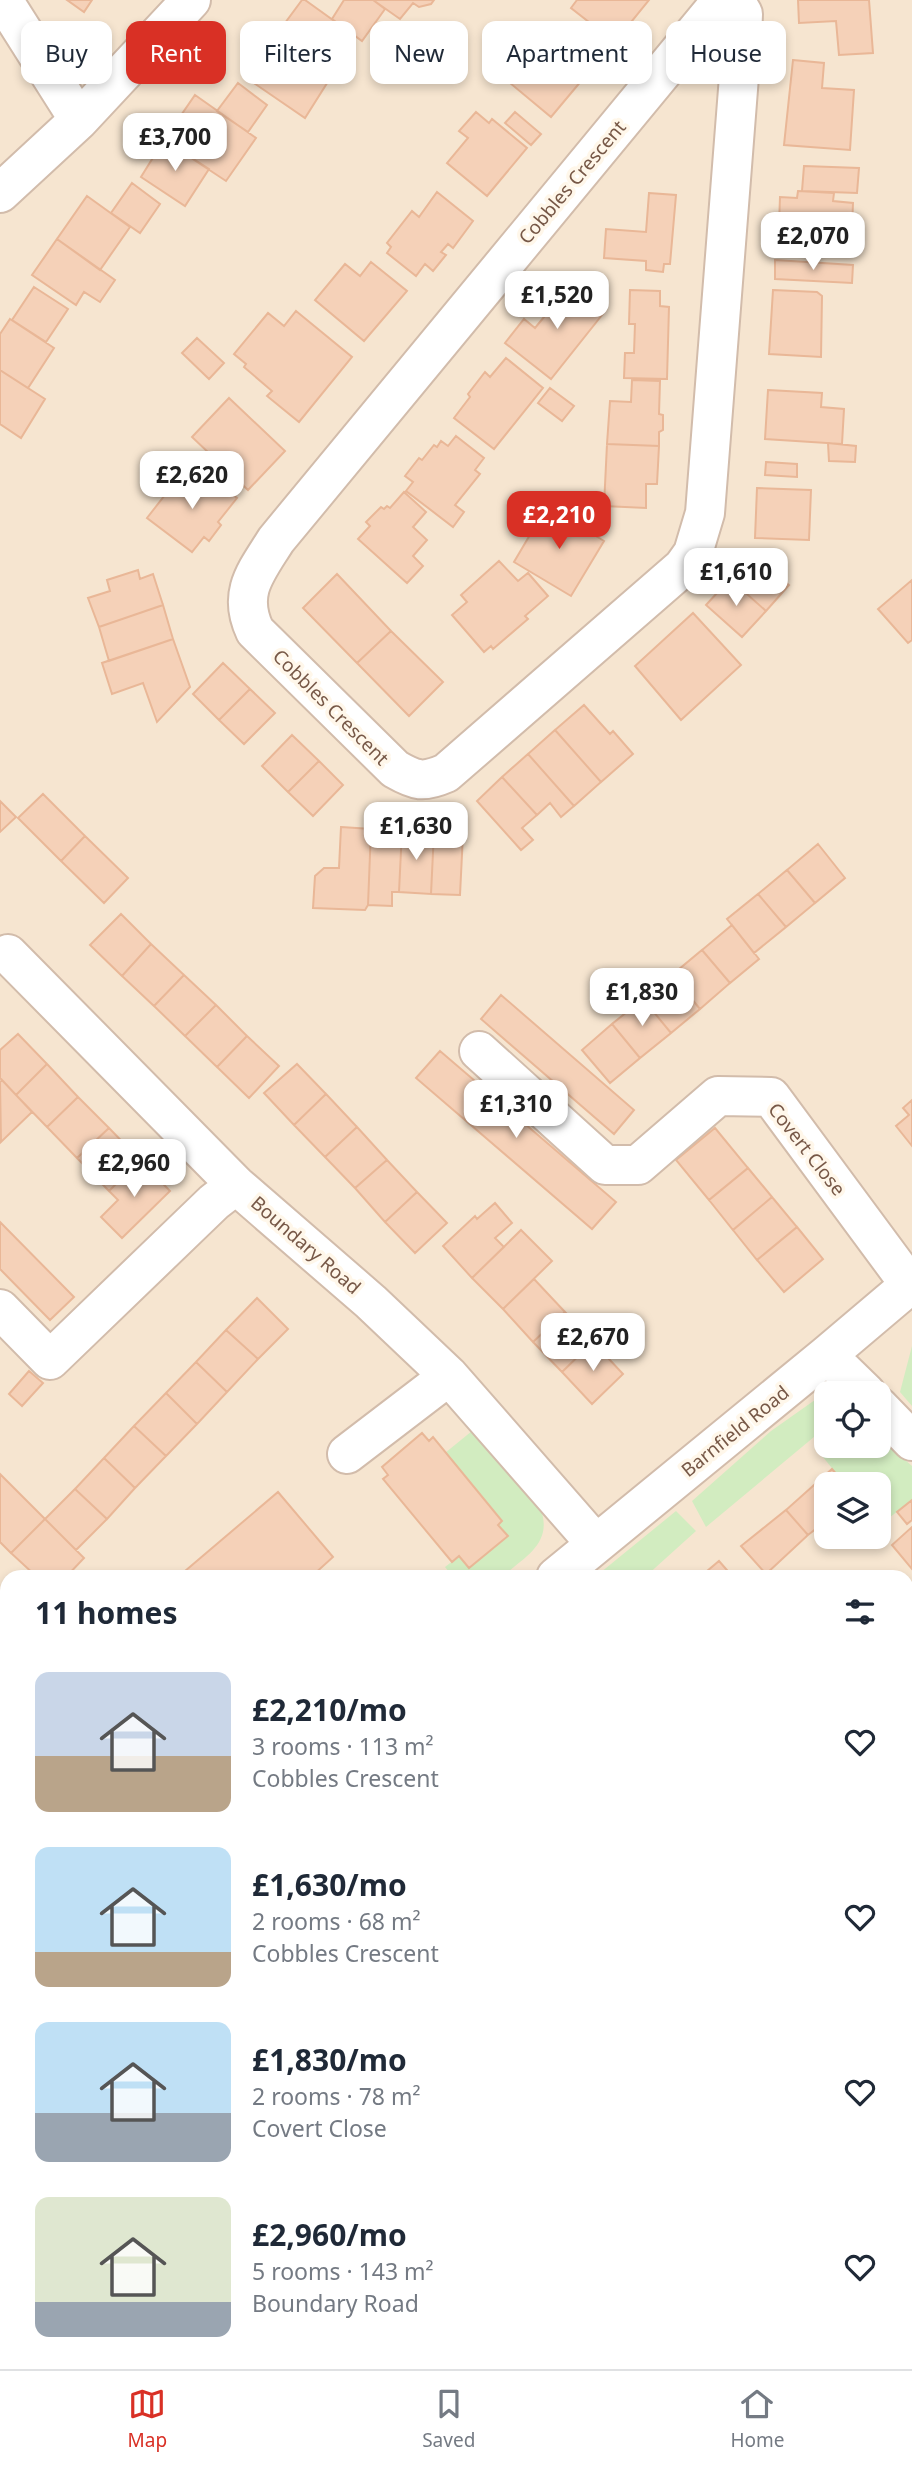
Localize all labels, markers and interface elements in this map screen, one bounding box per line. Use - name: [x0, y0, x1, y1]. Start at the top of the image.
- chip: Buy: [21, 21, 112, 84]
- chip: Rent: [126, 21, 226, 84]
- chip: Filters: [240, 21, 356, 84]
- chip: New: [370, 21, 468, 84]
- chip: Apartment: [482, 21, 652, 84]
- chip: House: [666, 21, 786, 84]
- pin: £3,700: [118, 114, 232, 173]
- street label: Cobbles Crescent: [512, 114, 632, 249]
- text: £3,700: [139, 120, 211, 152]
- pin: £2,070: [756, 212, 870, 272]
- text: £2,070: [777, 219, 849, 251]
- pin: £1,520: [500, 272, 614, 331]
- text: £1,520: [521, 278, 593, 310]
- pin: £2,620: [135, 452, 249, 511]
- text: £2,620: [156, 458, 228, 490]
- pin: £2,210: [502, 491, 616, 551]
- text: £2,210: [523, 498, 595, 530]
- pin: £1,610: [679, 548, 793, 608]
- text: £1,610: [700, 555, 772, 587]
- street label: Cobbles Crescent: [267, 643, 395, 771]
- pin: £1,630: [359, 802, 473, 862]
- text: £1,630: [380, 809, 452, 841]
- pin: £1,830: [585, 968, 699, 1028]
- text: £1,830: [606, 975, 678, 1007]
- pin: £1,310: [459, 1080, 573, 1140]
- text: £1,310: [480, 1087, 552, 1119]
- street label: Covert Close: [762, 1097, 852, 1201]
- pin: £2,960: [77, 1140, 191, 1199]
- text: £2,960: [98, 1146, 170, 1178]
- street label: Boundary Road: [245, 1190, 367, 1300]
- pin: £2,670: [536, 1314, 650, 1373]
- text: £2,670: [557, 1320, 629, 1352]
- street label: Barnfield Road: [676, 1379, 794, 1483]
- map controls: [814, 1381, 891, 1549]
- button: locate: [814, 1381, 891, 1458]
- button: layers: [814, 1472, 891, 1549]
- text: 11 homes: [35, 1592, 178, 1633]
- icon: filters: [841, 1593, 879, 1631]
- text: £2,210/mo: [252, 1689, 407, 1730]
- icon: home: [91, 1700, 175, 1784]
- icon: heart: [841, 1723, 879, 1761]
- text: 3 rooms · 113 m²: [252, 1730, 434, 1762]
- text: Cobbles Crescent: [252, 1762, 439, 1794]
- text: £1,630/mo: [252, 1864, 407, 1905]
- icon: home: [91, 1875, 175, 1959]
- icon: heart: [841, 1898, 879, 1936]
- text: 2 rooms · 68 m²: [252, 1905, 421, 1937]
- text: Cobbles Crescent: [252, 1937, 439, 1969]
- text: £1,830/mo: [252, 2039, 407, 2080]
- icon: home: [91, 2050, 175, 2134]
- icon: heart: [841, 2073, 879, 2111]
- text: 2 rooms · 78 m²: [252, 2080, 421, 2112]
- text: Covert Close: [252, 2112, 387, 2144]
- text: £2,960/mo: [252, 2214, 407, 2255]
- icon: home: [91, 2225, 175, 2309]
- icon: heart: [841, 2248, 879, 2286]
- text: 5 rooms · 143 m²: [252, 2255, 434, 2287]
- text: Boundary Road: [252, 2287, 419, 2319]
- tab: Map: [128, 2385, 167, 2453]
- tab: Saved: [422, 2385, 475, 2453]
- tab: Home: [730, 2385, 784, 2453]

